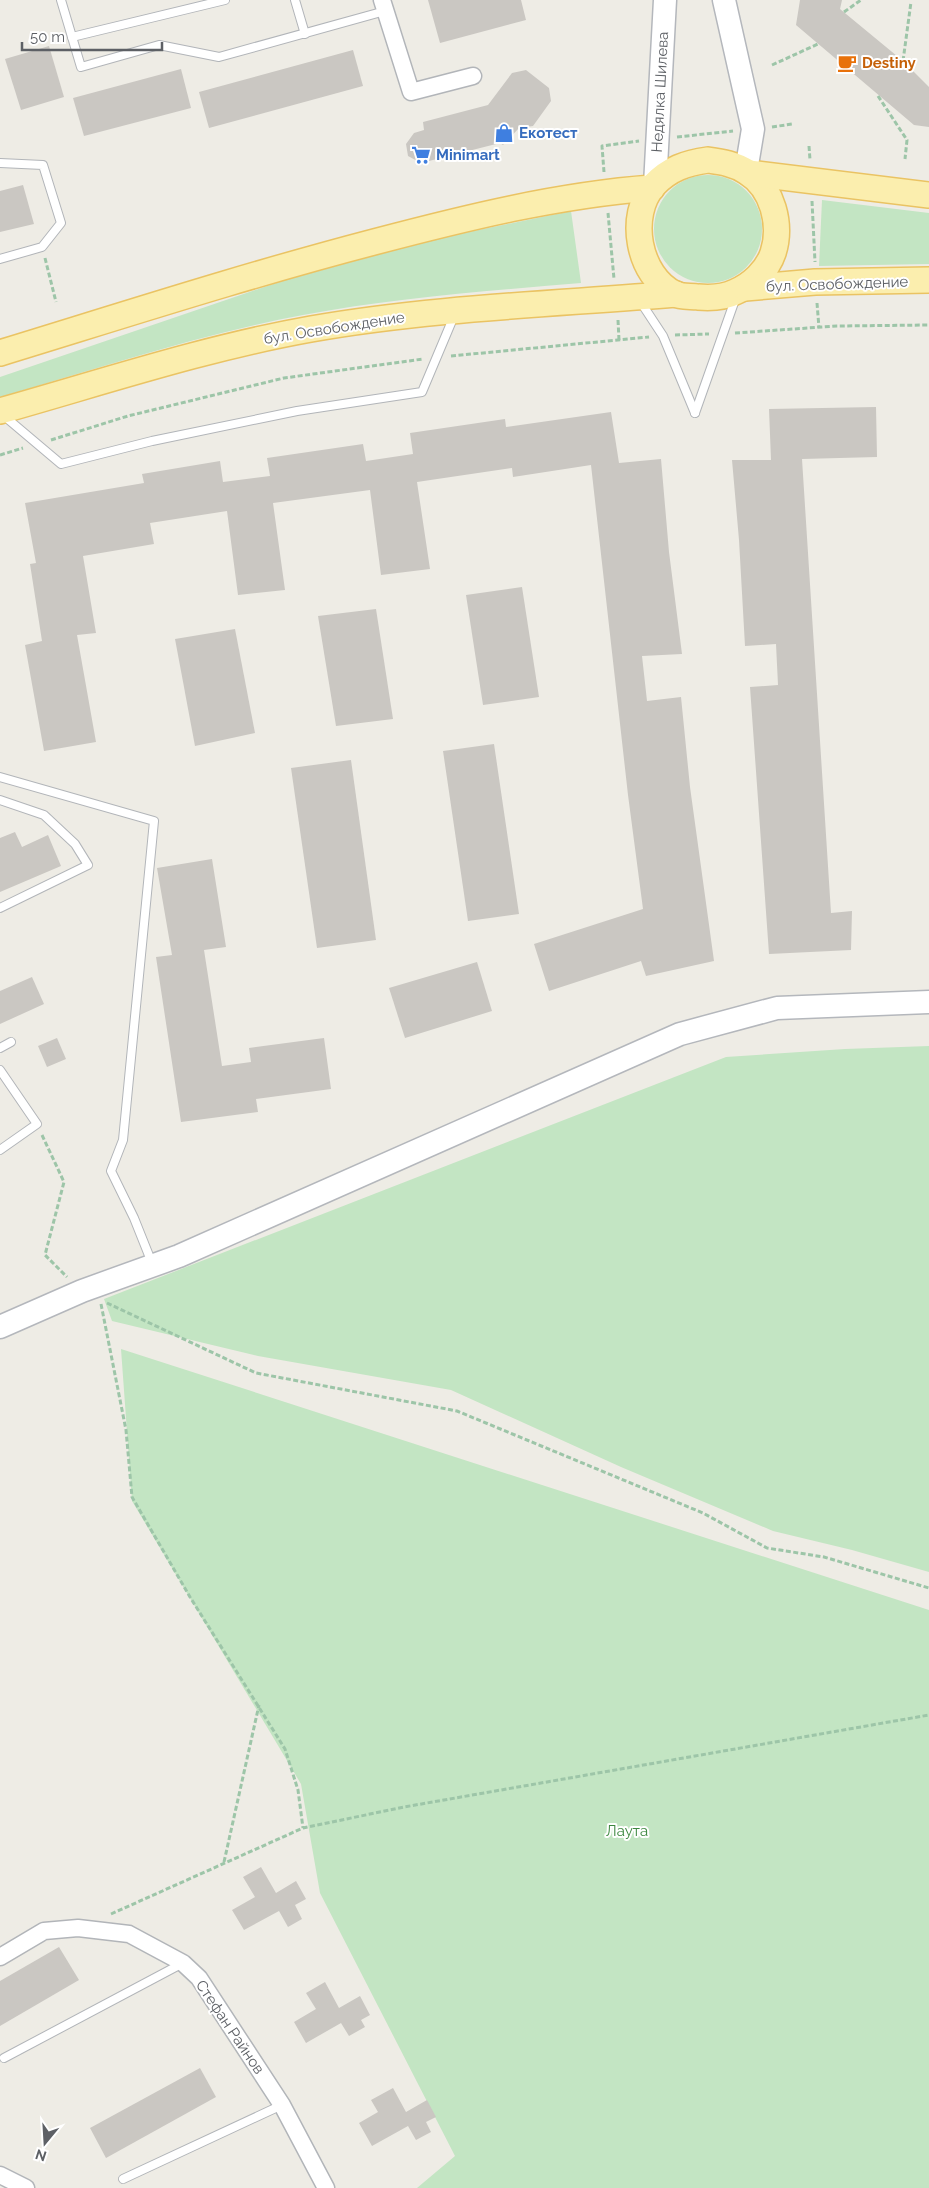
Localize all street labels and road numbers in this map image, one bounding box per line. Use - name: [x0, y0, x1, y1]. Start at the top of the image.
- street label: Недялка Шилева: [648, 31, 672, 153]
- street label: бул. Освобождение: [765, 273, 909, 295]
- street label: бул. Освобождение: [262, 308, 406, 348]
- street label: Стефан Райнов: [192, 1977, 268, 2077]

